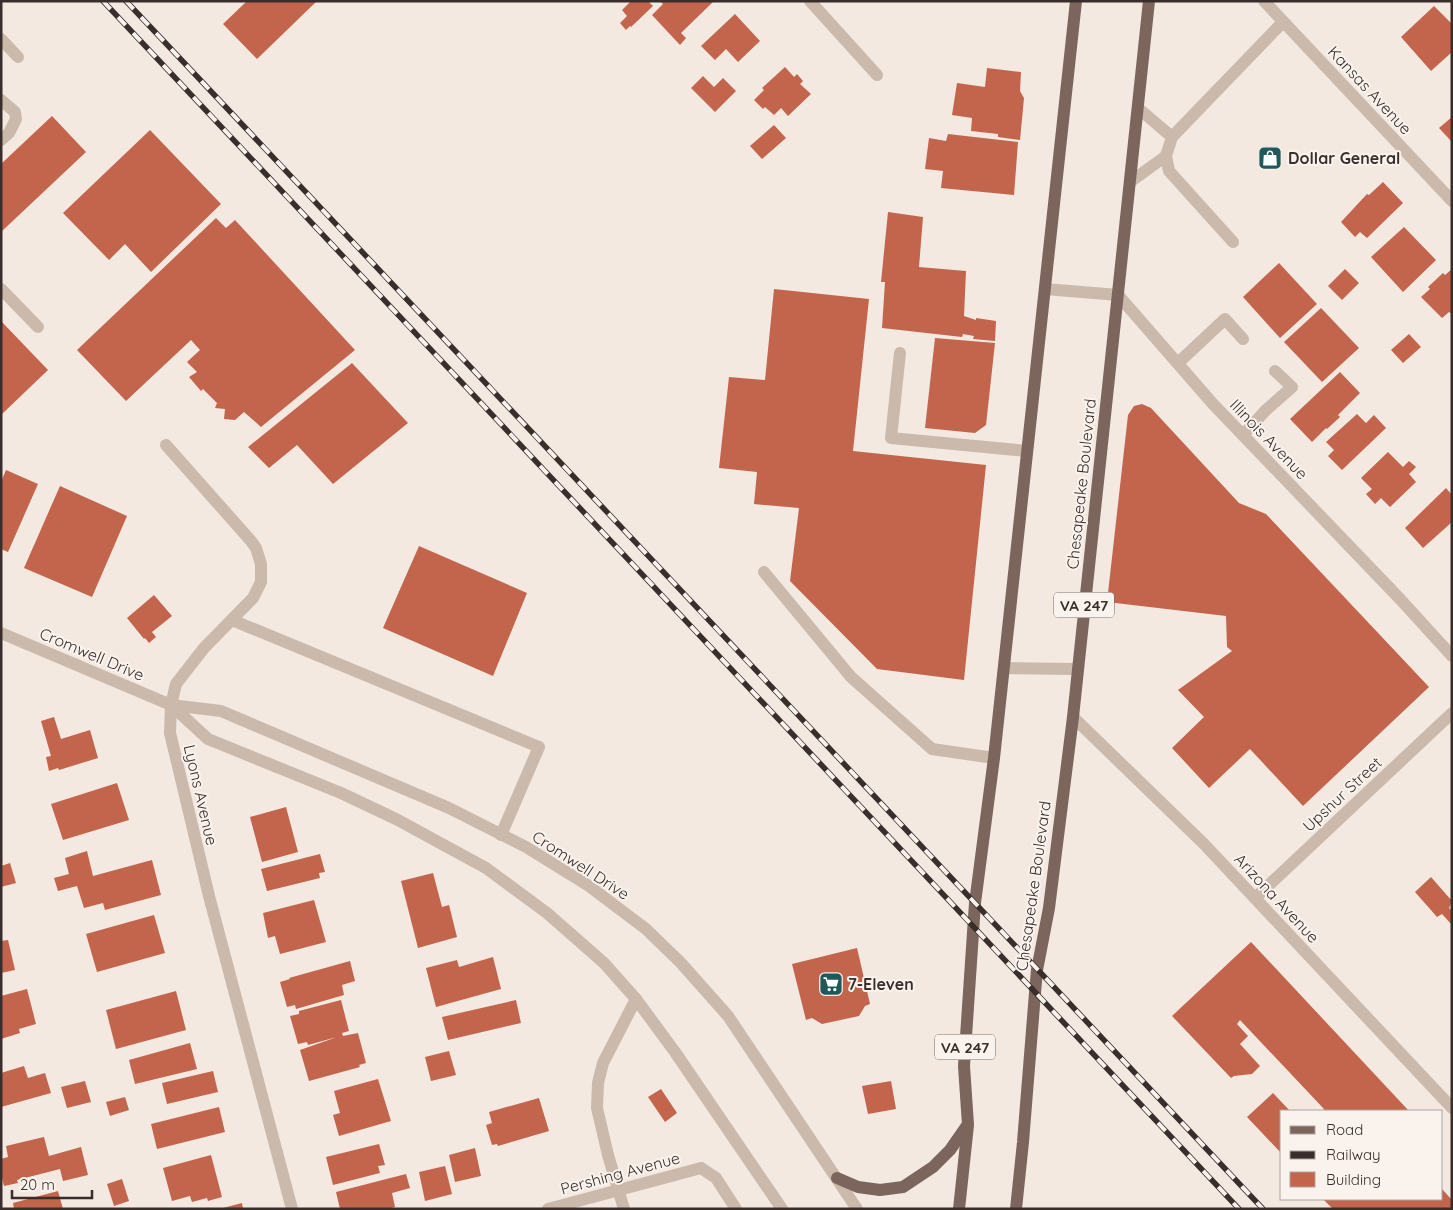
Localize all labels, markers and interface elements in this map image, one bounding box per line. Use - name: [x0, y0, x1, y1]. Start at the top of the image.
- street label: Kansas Avenue: [1324, 42, 1416, 138]
- shop icon: Dollar General: [1257, 145, 1283, 171]
- place label: Dollar General: [1288, 148, 1400, 168]
- street label: Illinois Avenue: [1226, 395, 1312, 483]
- street label: Chesapeake Boulevard: [1062, 398, 1100, 570]
- road number: VA 247: [1054, 592, 1114, 618]
- street label: Cromwell Drive: [37, 623, 147, 685]
- street label: Lyons Avenue: [180, 743, 222, 847]
- street label: Upshur Street: [1298, 752, 1386, 836]
- street label: Chesapeake Boulevard: [1011, 800, 1055, 972]
- street label: Cromwell Drive: [529, 826, 633, 904]
- street label: Arizona Avenue: [1230, 849, 1324, 947]
- supermarket icon: 7-Eleven: [818, 971, 844, 997]
- place label: 7-Eleven: [848, 974, 914, 994]
- road number: VA 247: [935, 1034, 995, 1060]
- legend: [1280, 1110, 1443, 1200]
- text: Road: [1326, 1120, 1363, 1139]
- text: Railway: [1326, 1145, 1381, 1164]
- street label: Pershing Avenue: [558, 1147, 682, 1199]
- scale bar: [12, 1168, 92, 1200]
- text: Building: [1326, 1170, 1381, 1189]
- text: 20 m: [20, 1175, 55, 1194]

